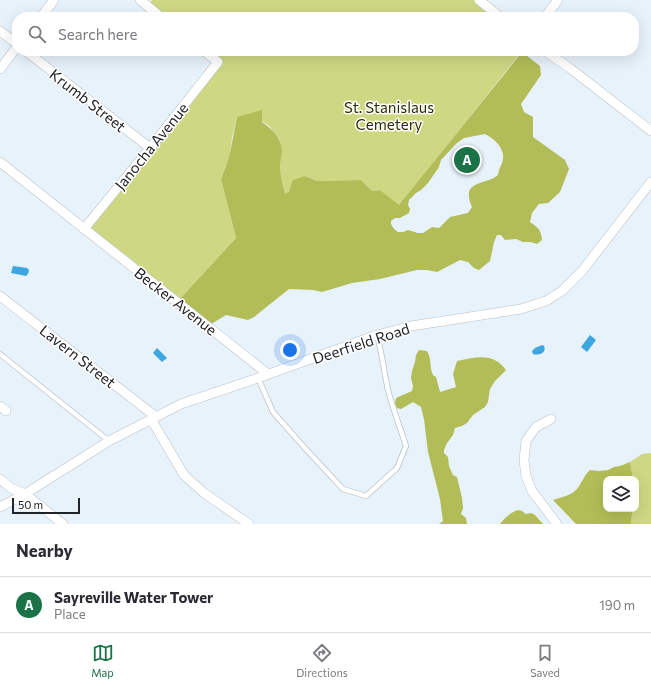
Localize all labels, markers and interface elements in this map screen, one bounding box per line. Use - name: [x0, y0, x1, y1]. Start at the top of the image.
- search box: [12, 12, 639, 56]
- icon: search: [26, 23, 48, 45]
- text: Search here: [58, 25, 137, 43]
- street label: Krumb Street: [46, 65, 130, 135]
- park label: St. Stanislaus Cemetery: [344, 98, 434, 133]
- street label: Janocha Avenue: [110, 99, 192, 193]
- pin: A: [454, 145, 480, 175]
- street label: Becker Avenue: [131, 263, 221, 339]
- street label: Deerfield Road: [310, 319, 412, 367]
- street label: Lavern Street: [36, 321, 120, 391]
- your location: [280, 340, 300, 360]
- map controls: [603, 476, 639, 512]
- button: layers: [603, 476, 639, 512]
- scale bar: [12, 496, 80, 515]
- text: 50 m: [18, 498, 43, 511]
- text: Nearby: [16, 540, 73, 561]
- text: Sayreville Water Tower: [54, 588, 213, 606]
- text: A: [24, 597, 34, 613]
- text: 190 m: [599, 597, 635, 613]
- text: Place: [54, 606, 86, 622]
- tab: Map: [91, 642, 114, 679]
- tab: Directions: [296, 642, 348, 679]
- tab: Saved: [530, 642, 560, 679]

